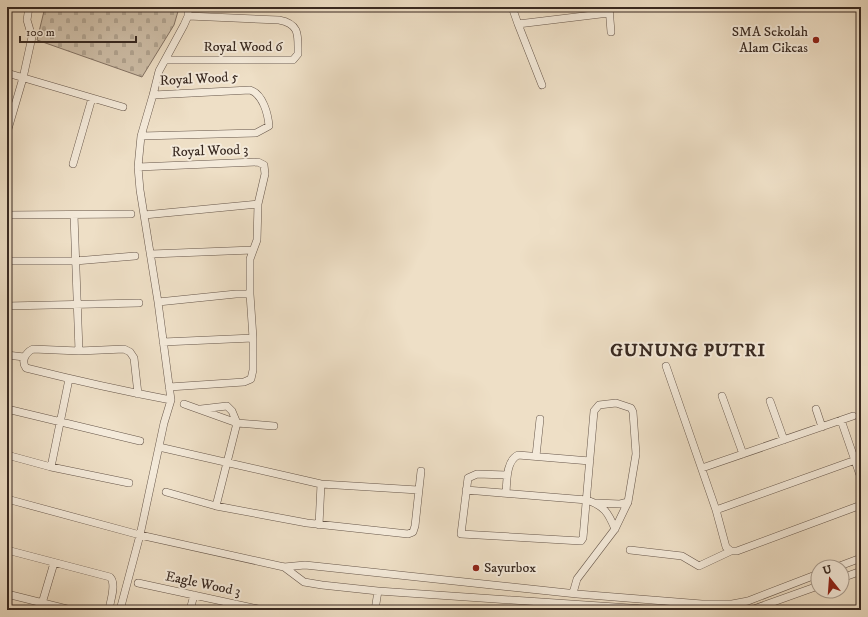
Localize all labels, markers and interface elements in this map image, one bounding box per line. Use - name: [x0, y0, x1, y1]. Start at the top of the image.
- scale bar: [20, 18, 136, 44]
- place label: SMA Sekolah Alam Cikeas: [732, 23, 809, 57]
- text: 100 m: [26, 25, 55, 40]
- marker: SMA Sekolah Alam Cikeas: [811, 35, 821, 45]
- street label: Royal Wood 6: [204, 38, 283, 56]
- street label: Royal Wood 5: [159, 68, 239, 90]
- street label: Royal Wood 3: [171, 141, 249, 161]
- district label: GUNUNG PUTRI: [610, 340, 766, 362]
- place label: Sayurbox: [484, 559, 536, 577]
- north arrow: [810, 559, 850, 599]
- text: U: [821, 562, 834, 578]
- marker: Sayurbox: [471, 563, 481, 573]
- street label: Eagle Wood 3: [164, 567, 242, 601]

